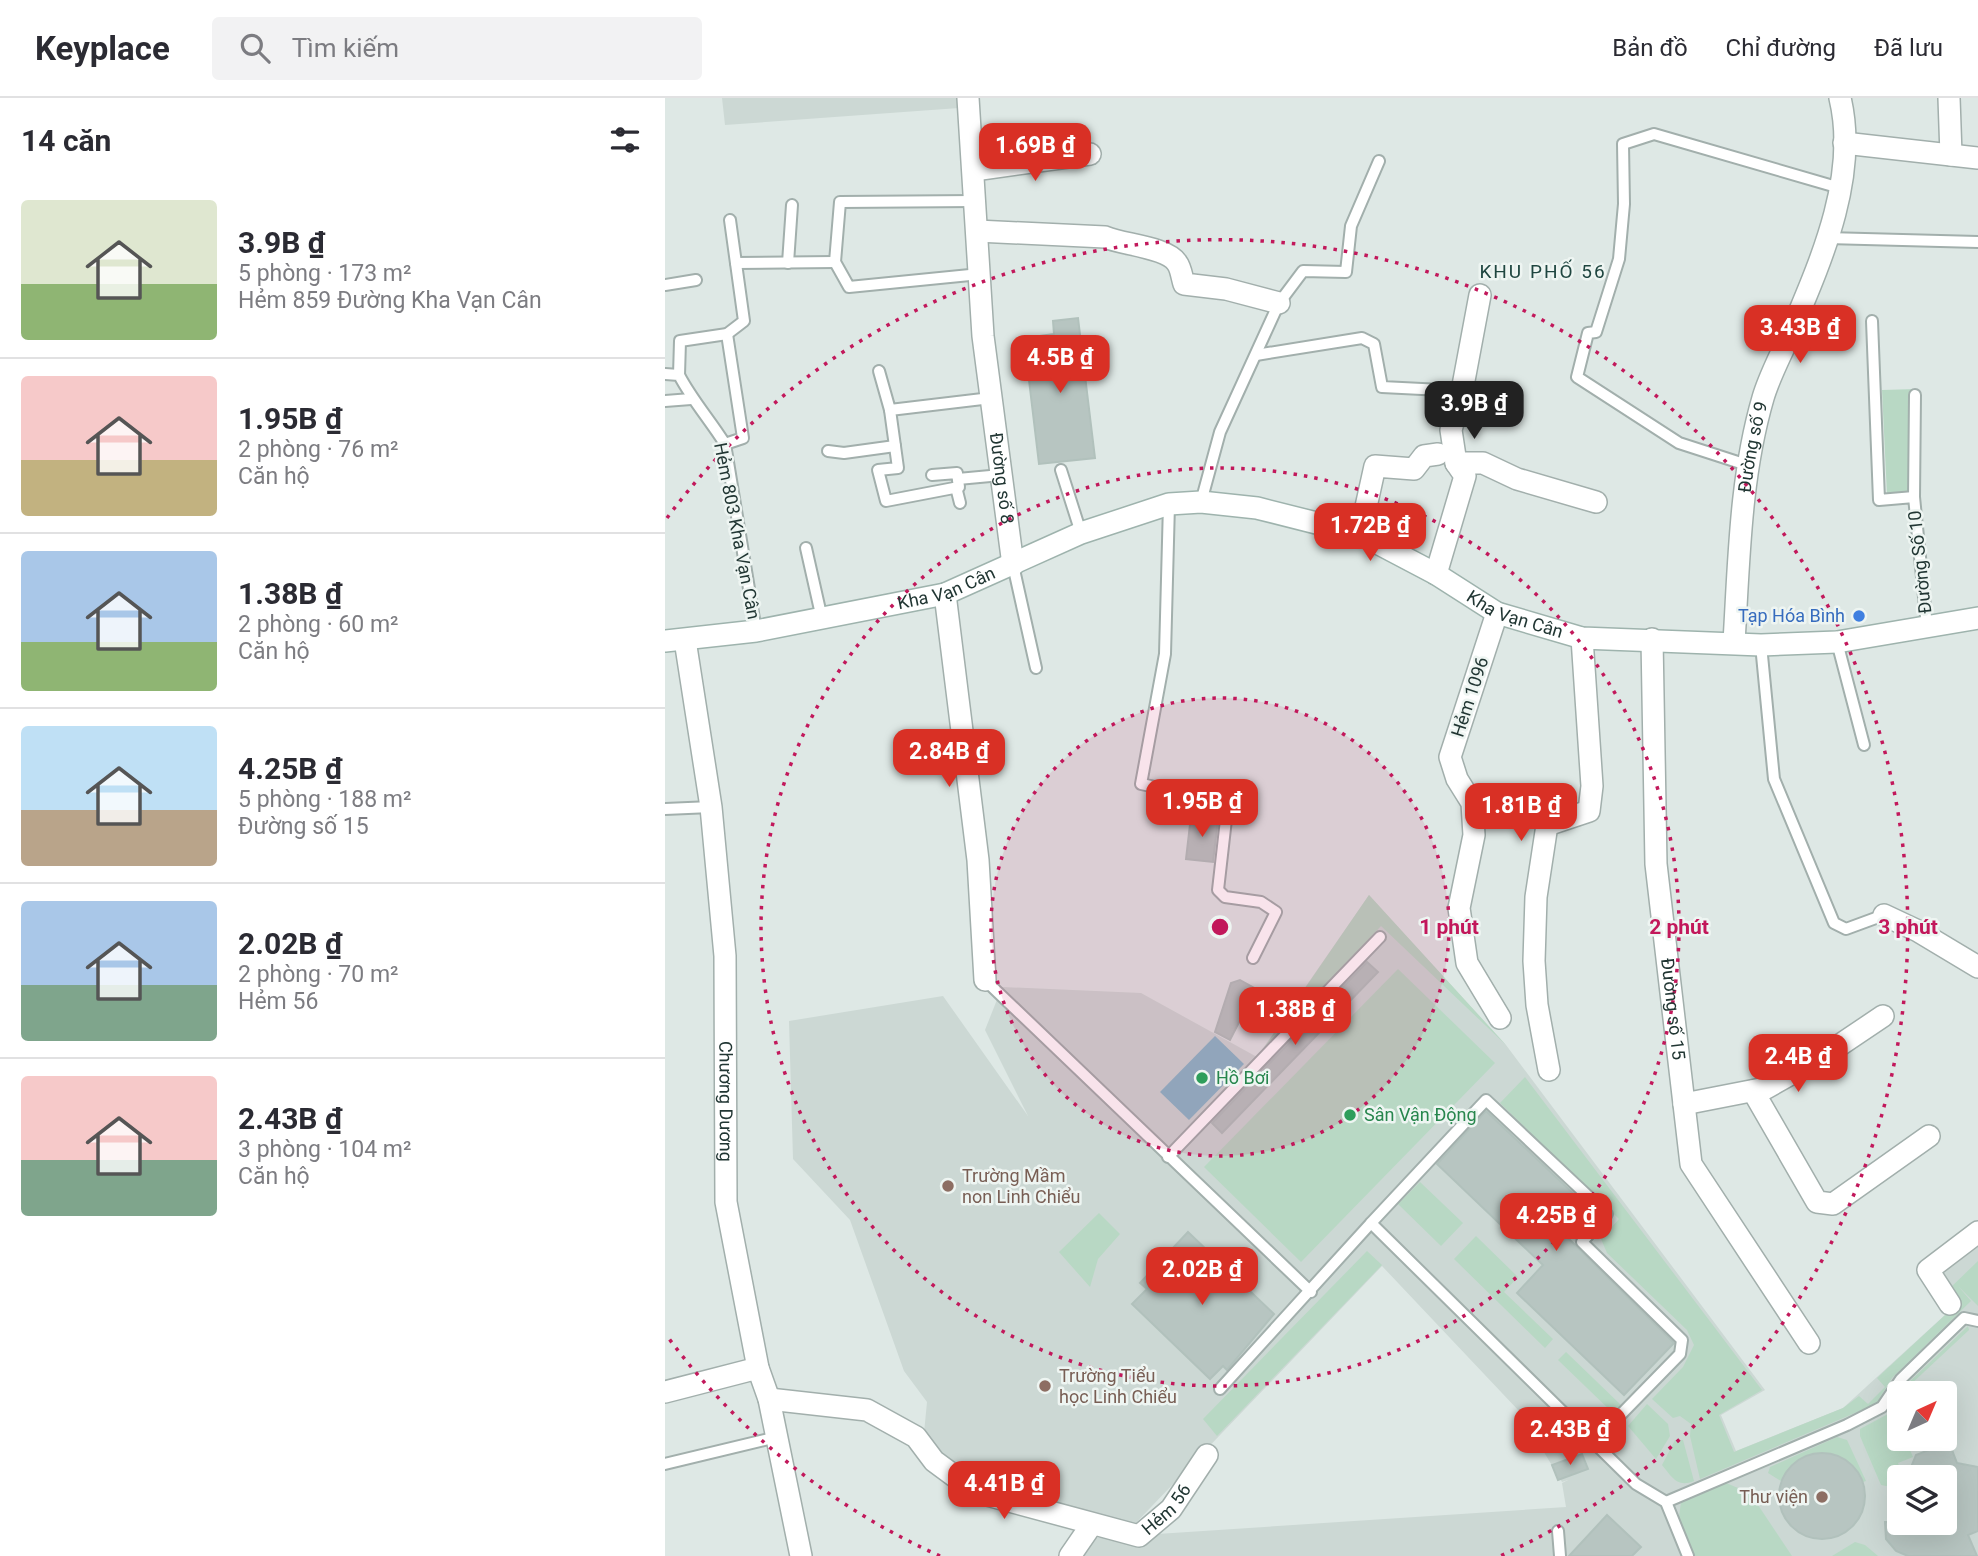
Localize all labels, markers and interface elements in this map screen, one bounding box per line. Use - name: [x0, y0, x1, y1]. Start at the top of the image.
- search box: [212, 17, 702, 80]
- text: Keyplace: [35, 29, 170, 68]
- icon: search: [236, 29, 274, 67]
- text: Tìm kiếm: [292, 33, 399, 63]
- text: Bản đồ: [1612, 34, 1688, 62]
- text: Chỉ đường: [1726, 34, 1836, 62]
- text: Đã lưu: [1874, 34, 1943, 62]
- icon: filters: [606, 121, 644, 159]
- text: 14 căn: [21, 123, 111, 158]
- pin: 1.69B ₫: [970, 123, 1100, 183]
- text: 1.69B ₫: [995, 132, 1075, 159]
- text: 3.9B ₫: [238, 225, 325, 260]
- icon: home: [77, 228, 161, 312]
- district label: KHU PHỐ 56: [1479, 259, 1607, 283]
- text: 5 phòng · 173 m²: [238, 260, 411, 287]
- text: Hẻm 859 Đường Kha Vạn Cân: [238, 287, 542, 314]
- pin: 3.43B ₫: [1735, 306, 1865, 365]
- text: 3.43B ₫: [1760, 314, 1840, 341]
- pin: 4.5B ₫: [1003, 336, 1117, 395]
- text: 4.5B ₫: [1027, 344, 1093, 371]
- pin: 3.9B ₫: [1417, 382, 1531, 441]
- text: 3.9B ₫: [1441, 390, 1507, 417]
- street label: Đường số 9: [1734, 399, 1771, 494]
- text: 1.95B ₫: [238, 401, 342, 436]
- icon: home: [77, 404, 161, 488]
- street label: Đường số 8: [986, 431, 1019, 525]
- text: 2 phòng · 76 m²: [238, 436, 399, 463]
- street label: Hẻm 803 Kha Vạn Cân: [710, 441, 765, 621]
- text: Căn hộ: [238, 463, 310, 490]
- pin: 1.72B ₫: [1305, 504, 1435, 563]
- street label: Đường Số 10: [1904, 509, 1935, 615]
- text: 1.72B ₫: [1330, 512, 1410, 539]
- street label: Kha Vạn Cân: [896, 562, 998, 613]
- text: 1.38B ₫: [238, 576, 342, 611]
- icon: home: [77, 579, 161, 663]
- street label: Kha Vạn Cân: [1463, 585, 1566, 642]
- place label: Tạp Hóa Bình: [1738, 605, 1845, 626]
- marker: Tạp Hóa Bình: [1851, 608, 1867, 624]
- text: 2 phòng · 60 m²: [238, 611, 399, 638]
- text: Căn hộ: [238, 638, 310, 665]
- street label: Hẻm 1096: [1447, 654, 1492, 740]
- pin: 2.84B ₫: [884, 730, 1014, 789]
- text: 2.84B ₫: [909, 738, 989, 765]
- text: 4.25B ₫: [238, 751, 342, 786]
- icon: home: [77, 754, 161, 838]
- pin: 1.95B ₫: [1137, 780, 1267, 839]
- pin: 1.81B ₫: [1456, 784, 1586, 843]
- text: 5 phòng · 188 m²: [238, 786, 411, 813]
- text: 1.95B ₫: [1162, 788, 1242, 815]
- text: 1.81B ₫: [1481, 792, 1561, 819]
- text: Đường số 15: [238, 813, 369, 840]
- centre of rings: [1208, 915, 1232, 939]
- text: 1 phút: [1419, 915, 1479, 939]
- text: 2 phút: [1649, 915, 1709, 939]
- text: 3 phút: [1878, 915, 1938, 939]
- text: 2.02B ₫: [238, 926, 342, 961]
- icon: home: [77, 929, 161, 1013]
- street label: Đường số 15: [1657, 957, 1690, 1061]
- text: 2 phòng · 70 m²: [238, 961, 399, 988]
- text: Hẻm 56: [238, 988, 318, 1015]
- pin: 1.38B ₫: [1230, 988, 1360, 1047]
- text: 1.38B ₫: [1255, 996, 1335, 1023]
- pin: 2.4B ₫: [1741, 1034, 1855, 1094]
- street label: Chương Dương: [715, 1041, 737, 1162]
- text: 2.4B ₫: [1765, 1043, 1831, 1070]
- place label: Hồ Bơi: [1216, 1067, 1269, 1088]
- marker: Hồ Bơi: [1194, 1070, 1210, 1086]
- text: 2.43B ₫: [238, 1101, 342, 1136]
- icon: home: [77, 1104, 161, 1188]
- place label: Sân Vận Động: [1364, 1104, 1477, 1125]
- marker: Sân Vận Động: [1342, 1107, 1358, 1123]
- text: 3 phòng · 104 m²: [238, 1136, 411, 1163]
- text: Căn hộ: [238, 1163, 310, 1190]
- place label: Trường Mầm non Linh Chiểu: [962, 1165, 1080, 1207]
- marker: Trường Mầm non Linh Chiểu: [940, 1178, 956, 1194]
- pin: 4.25B ₫: [1491, 1194, 1621, 1253]
- text: 4.25B ₫: [1516, 1202, 1596, 1229]
- pin: 2.02B ₫: [1137, 1248, 1267, 1307]
- text: 2.02B ₫: [1162, 1256, 1242, 1283]
- place label: Trường Tiểu học Linh Chiểu: [1059, 1365, 1177, 1407]
- marker: Trường Tiểu học Linh Chiểu: [1037, 1378, 1053, 1394]
- north arrow: [1887, 1381, 1957, 1451]
- map controls: [1887, 1381, 1957, 1535]
- pin: 2.43B ₫: [1505, 1408, 1635, 1467]
- text: 2.43B ₫: [1530, 1416, 1610, 1443]
- pin: 4.41B ₫: [939, 1462, 1069, 1521]
- button: layers: [1887, 1465, 1957, 1535]
- text: 4.41B ₫: [964, 1470, 1044, 1497]
- street label: Hẻm 56: [1137, 1480, 1195, 1539]
- place label: Thư viện: [1739, 1486, 1808, 1507]
- marker: Thư viện: [1814, 1489, 1830, 1505]

